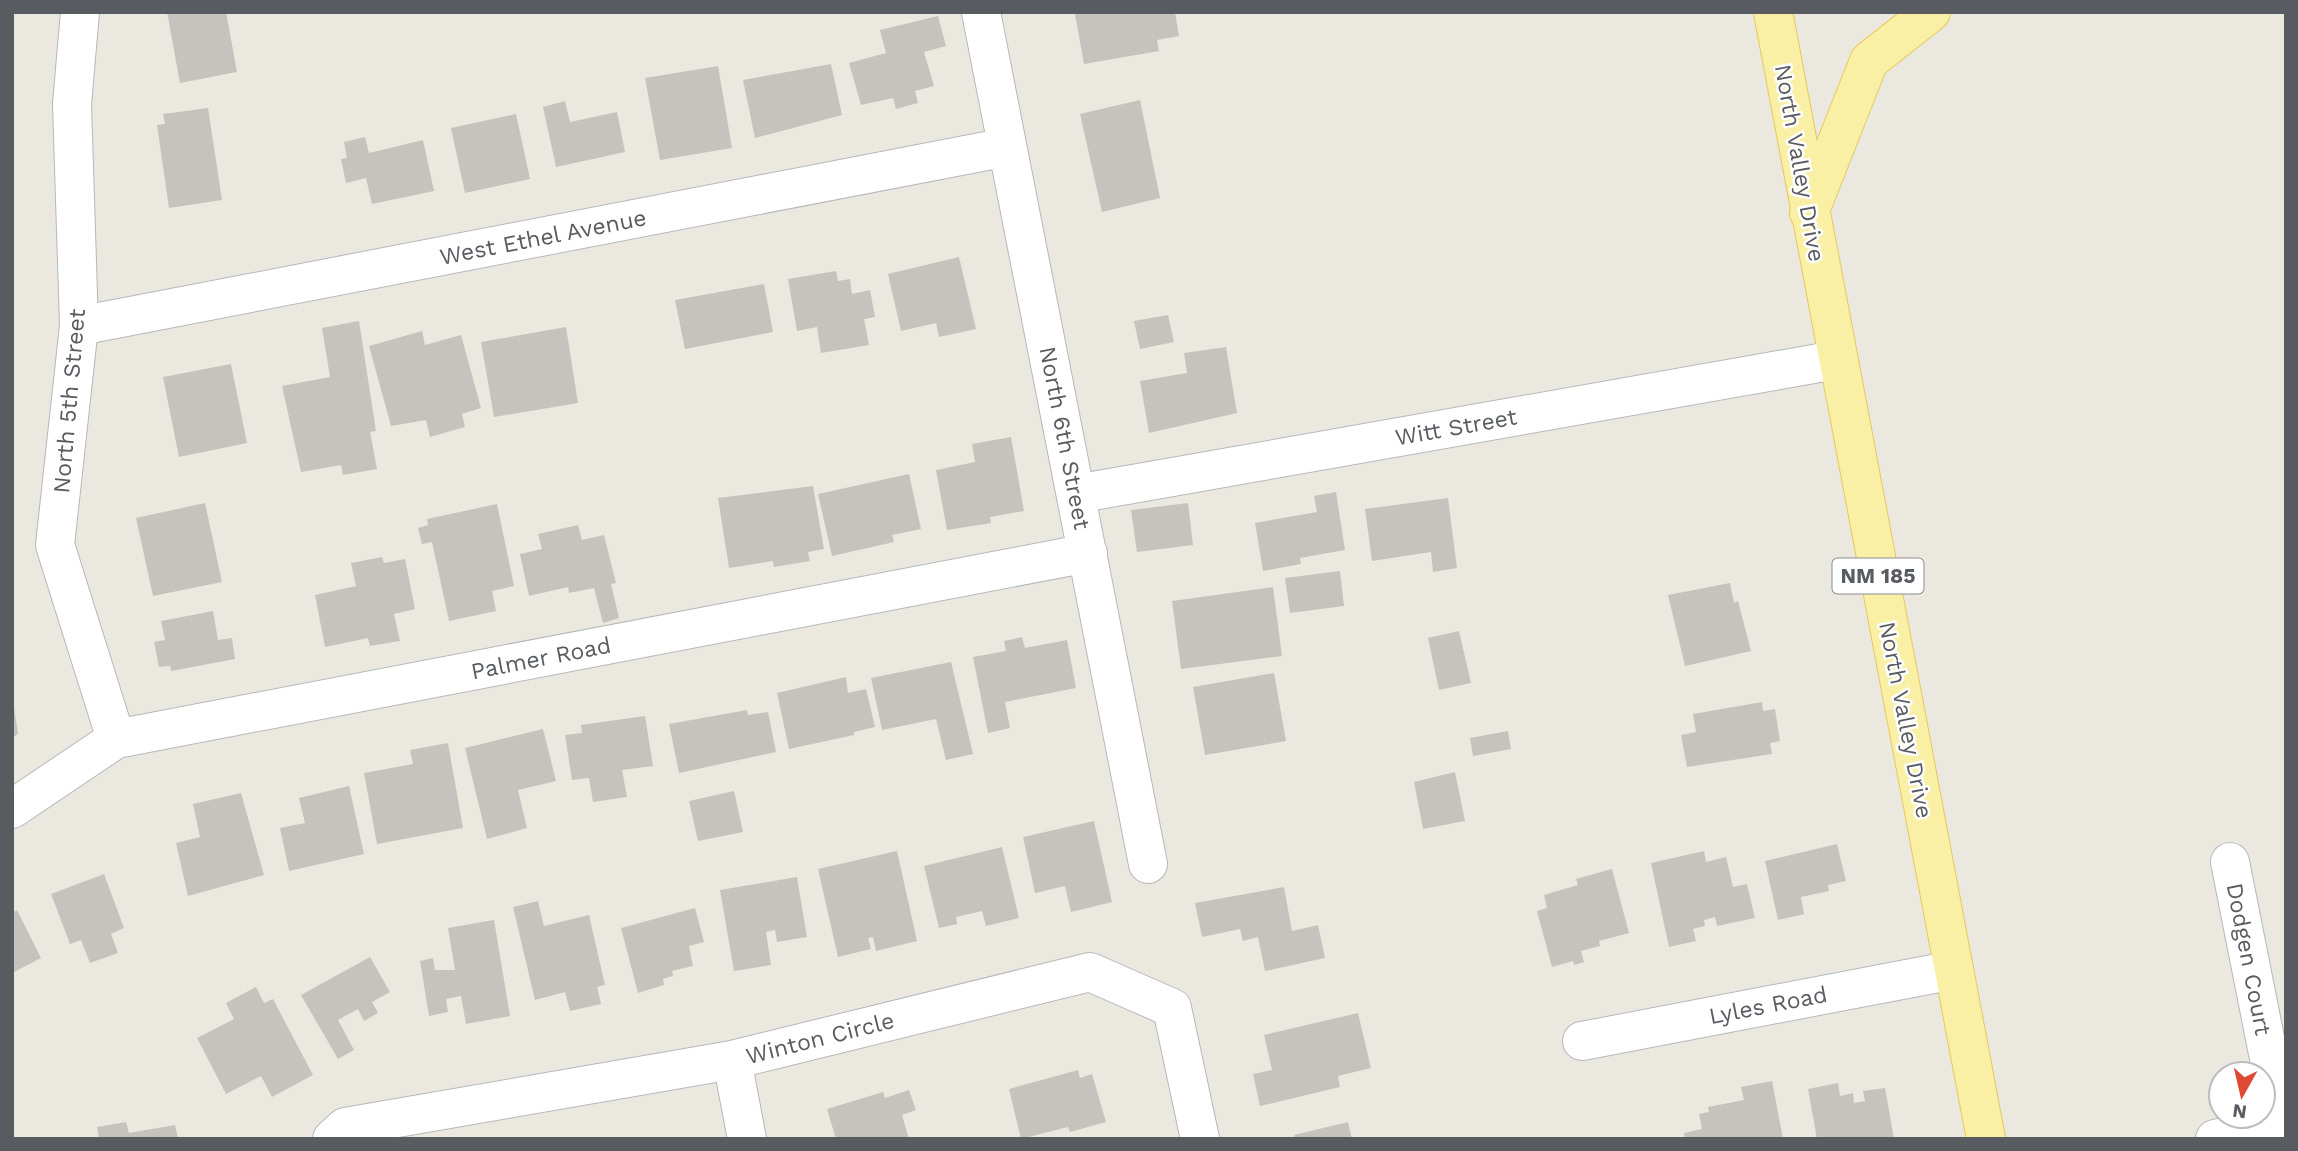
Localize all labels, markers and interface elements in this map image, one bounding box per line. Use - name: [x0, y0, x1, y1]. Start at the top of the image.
- street label: North Valley Drive: [1769, 62, 1830, 264]
- street label: West Ethel Avenue: [437, 204, 649, 271]
- street label: North 5th Street: [48, 307, 91, 494]
- street label: North 6th Street: [1034, 344, 1096, 532]
- street label: Witt Street: [1393, 403, 1519, 451]
- road number: NM 185: [1832, 558, 1924, 594]
- street label: North Valley Drive: [1873, 619, 1938, 821]
- street label: Palmer Road: [469, 632, 613, 685]
- street label: Dodgen Court: [2221, 881, 2277, 1038]
- street label: Lyles Road: [1707, 981, 1830, 1030]
- street label: Winton Circle: [743, 1007, 897, 1070]
- north arrow: [2207, 1060, 2277, 1130]
- text: N: [2231, 1099, 2248, 1124]

